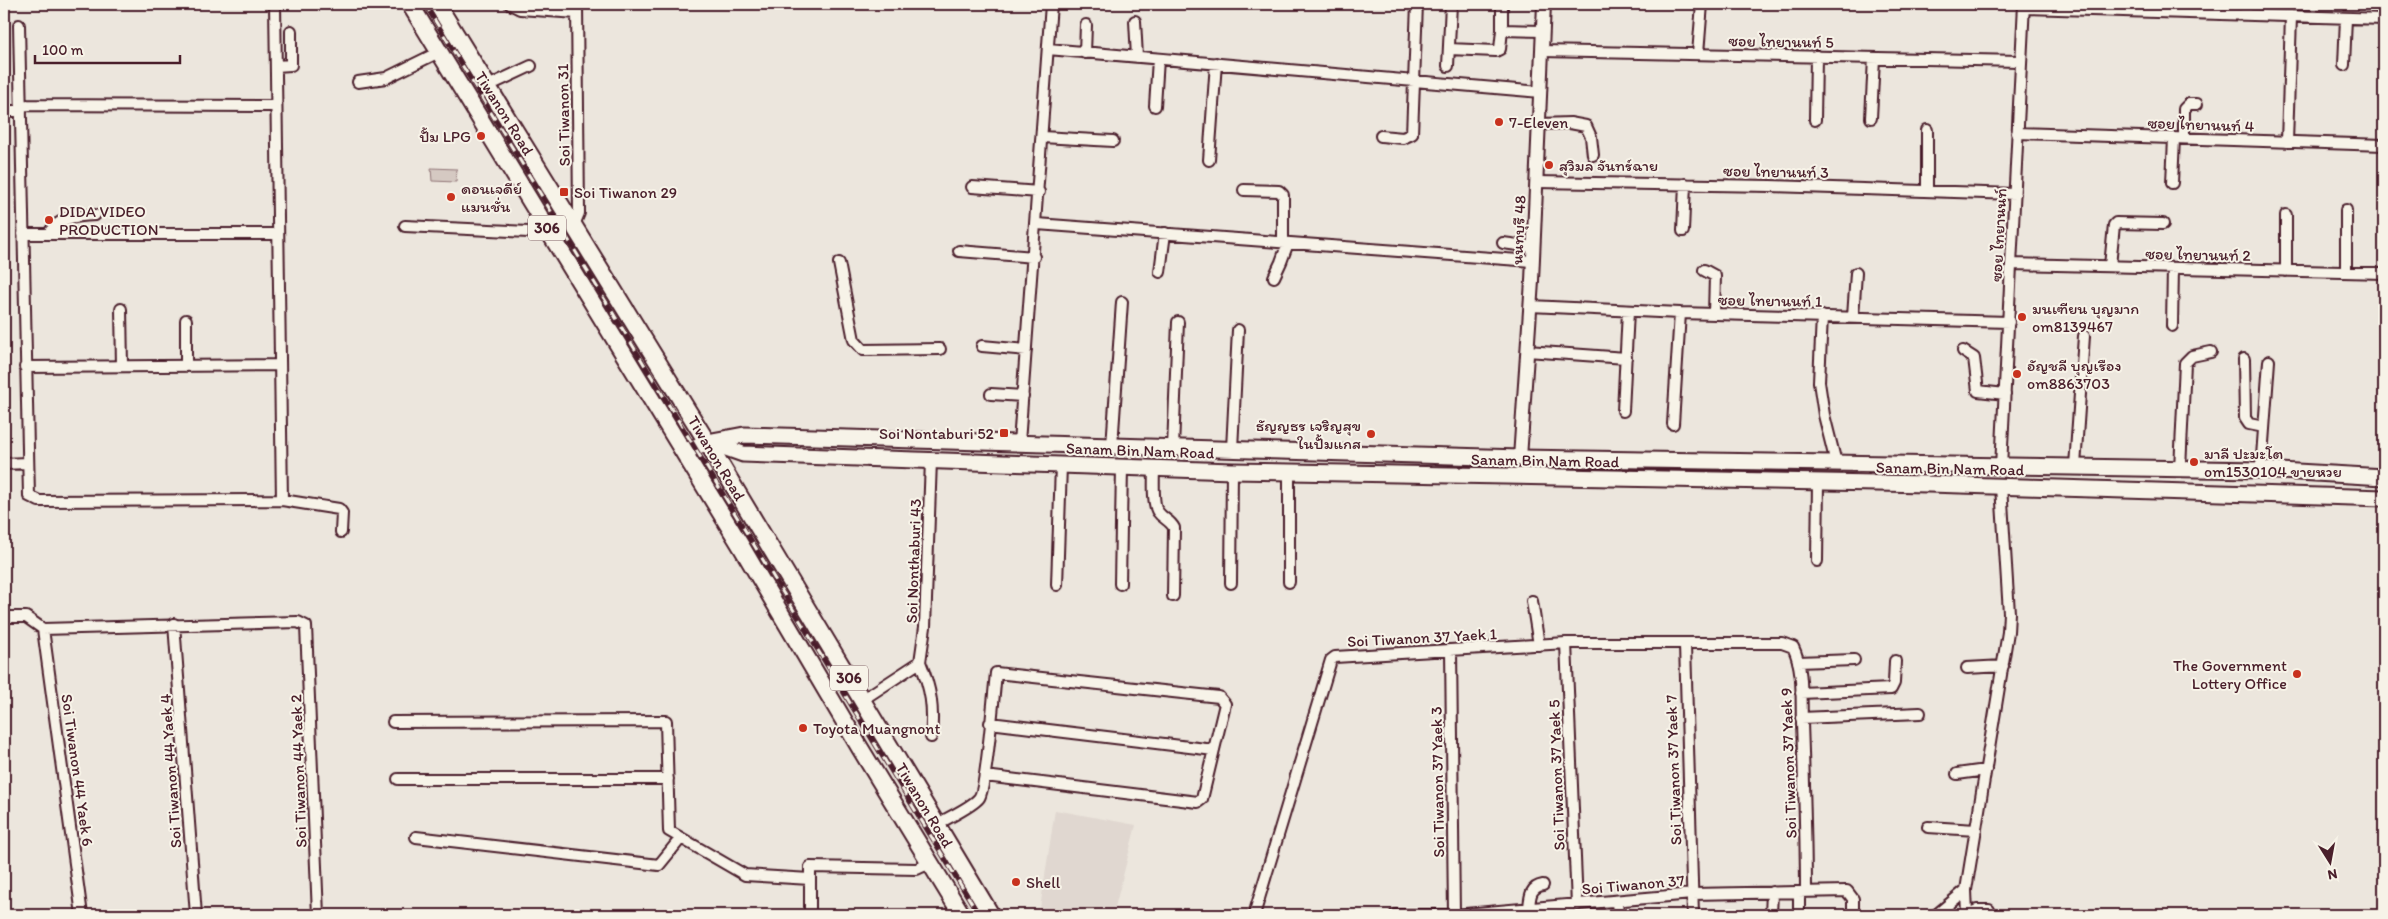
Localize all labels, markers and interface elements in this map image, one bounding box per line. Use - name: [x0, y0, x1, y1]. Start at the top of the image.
- street label: ซอย ไทยานนท์ 5: [1728, 31, 1834, 52]
- scale bar: [35, 32, 180, 64]
- text: 100 m: [42, 41, 84, 59]
- street label: Soi Tiwanon 31: [553, 63, 574, 166]
- street label: Tiwanon Road: [471, 68, 538, 159]
- place label: 7-Eleven: [1509, 113, 1568, 132]
- street label: ซอย ไทยานนท์ 4: [2147, 113, 2255, 136]
- marker: 7-Eleven: [1493, 116, 1505, 128]
- place label: ปั้ม LPG: [419, 127, 471, 146]
- marker: ปั้ม LPG: [475, 130, 487, 142]
- place label: สุวิมล จันทร์ฉาย: [1559, 156, 1658, 176]
- marker: สุวิมล จันทร์ฉาย: [1543, 159, 1555, 171]
- street label: ซอย ไทยานนท์ 3: [1723, 161, 1829, 182]
- place label: ดอนเจดีย์ แมนชั่น: [461, 179, 522, 216]
- place label: Soi Tiwanon 29: [574, 183, 677, 202]
- marker: Soi Tiwanon 29: [558, 186, 570, 198]
- street label: ซอย ไทยานนท์: [1987, 188, 2010, 282]
- marker: ดอนเจดีย์ แมนชั่น: [445, 191, 457, 203]
- street label: นนทบุรี 48: [1507, 195, 1531, 265]
- place label: DIDA VIDEO PRODUCTION: [59, 202, 158, 239]
- marker: DIDA VIDEO PRODUCTION: [43, 214, 55, 226]
- road number: 306: [528, 216, 566, 240]
- street label: ซอย ไทยานนท์ 2: [2145, 244, 2251, 265]
- street label: ซอย ไทยานนท์ 1: [1718, 290, 1823, 311]
- place label: มนเฑียน บุญมาก om8139467: [2032, 299, 2139, 336]
- marker: มนเฑียน บุญมาก om8139467: [2016, 311, 2028, 323]
- place label: อัญชลี บุญเรือง om8863703: [2027, 356, 2122, 393]
- marker: อัญชลี บุญเรือง om8863703: [2011, 368, 2023, 380]
- street label: Tiwanon Road: [684, 412, 749, 504]
- place label: ธัญญธร เจริญสุข ในปั้มแกส: [1256, 416, 1361, 453]
- place label: Soi Nontaburi 52: [879, 424, 995, 443]
- marker: Soi Nontaburi 52: [998, 427, 1010, 439]
- marker: ธัญญธร เจริญสุข ในปั้มแกส: [1365, 428, 1377, 440]
- street label: Sanam Bin Nam Road: [1065, 438, 1215, 463]
- place label: มาลี ปะมะโต om1530104 ขายหวย: [2204, 444, 2342, 481]
- street label: Sanam Bin Nam Road: [1471, 450, 1620, 471]
- marker: มาลี ปะมะโต om1530104 ขายหวย: [2188, 456, 2200, 468]
- street label: Sanam Bin Nam Road: [1876, 458, 2025, 479]
- street label: Soi Nonthaburi 43: [902, 498, 925, 624]
- street label: Soi Tiwanon 37 Yaek 1: [1347, 624, 1498, 651]
- place label: The Government Lottery Office: [2173, 656, 2287, 693]
- road number: 306: [830, 666, 868, 690]
- marker: The Government Lottery Office: [2291, 668, 2303, 680]
- street label: Soi Tiwanon 37 Yaek 9: [1776, 687, 1801, 839]
- street label: Soi Tiwanon 44 Yaek 6: [57, 693, 98, 847]
- street label: Soi Tiwanon 44 Yaek 4: [156, 693, 185, 849]
- street label: Soi Tiwanon 44 Yaek 2: [286, 693, 311, 848]
- street label: Soi Tiwanon 37 Yaek 7: [1661, 694, 1686, 845]
- street label: Soi Tiwanon 37 Yaek 5: [1544, 699, 1569, 851]
- street label: Soi Tiwanon 37 Yaek 3: [1427, 706, 1448, 858]
- place label: Toyota Muangnont: [813, 719, 940, 738]
- marker: Toyota Muangnont: [797, 722, 809, 734]
- street label: Tiwanon Road: [892, 759, 957, 851]
- north arrow: [2306, 836, 2356, 886]
- text: N: [2326, 865, 2339, 884]
- street label: Soi Tiwanon 37: [1581, 871, 1685, 898]
- place label: Shell: [1026, 873, 1061, 892]
- marker: Shell: [1010, 876, 1022, 888]

